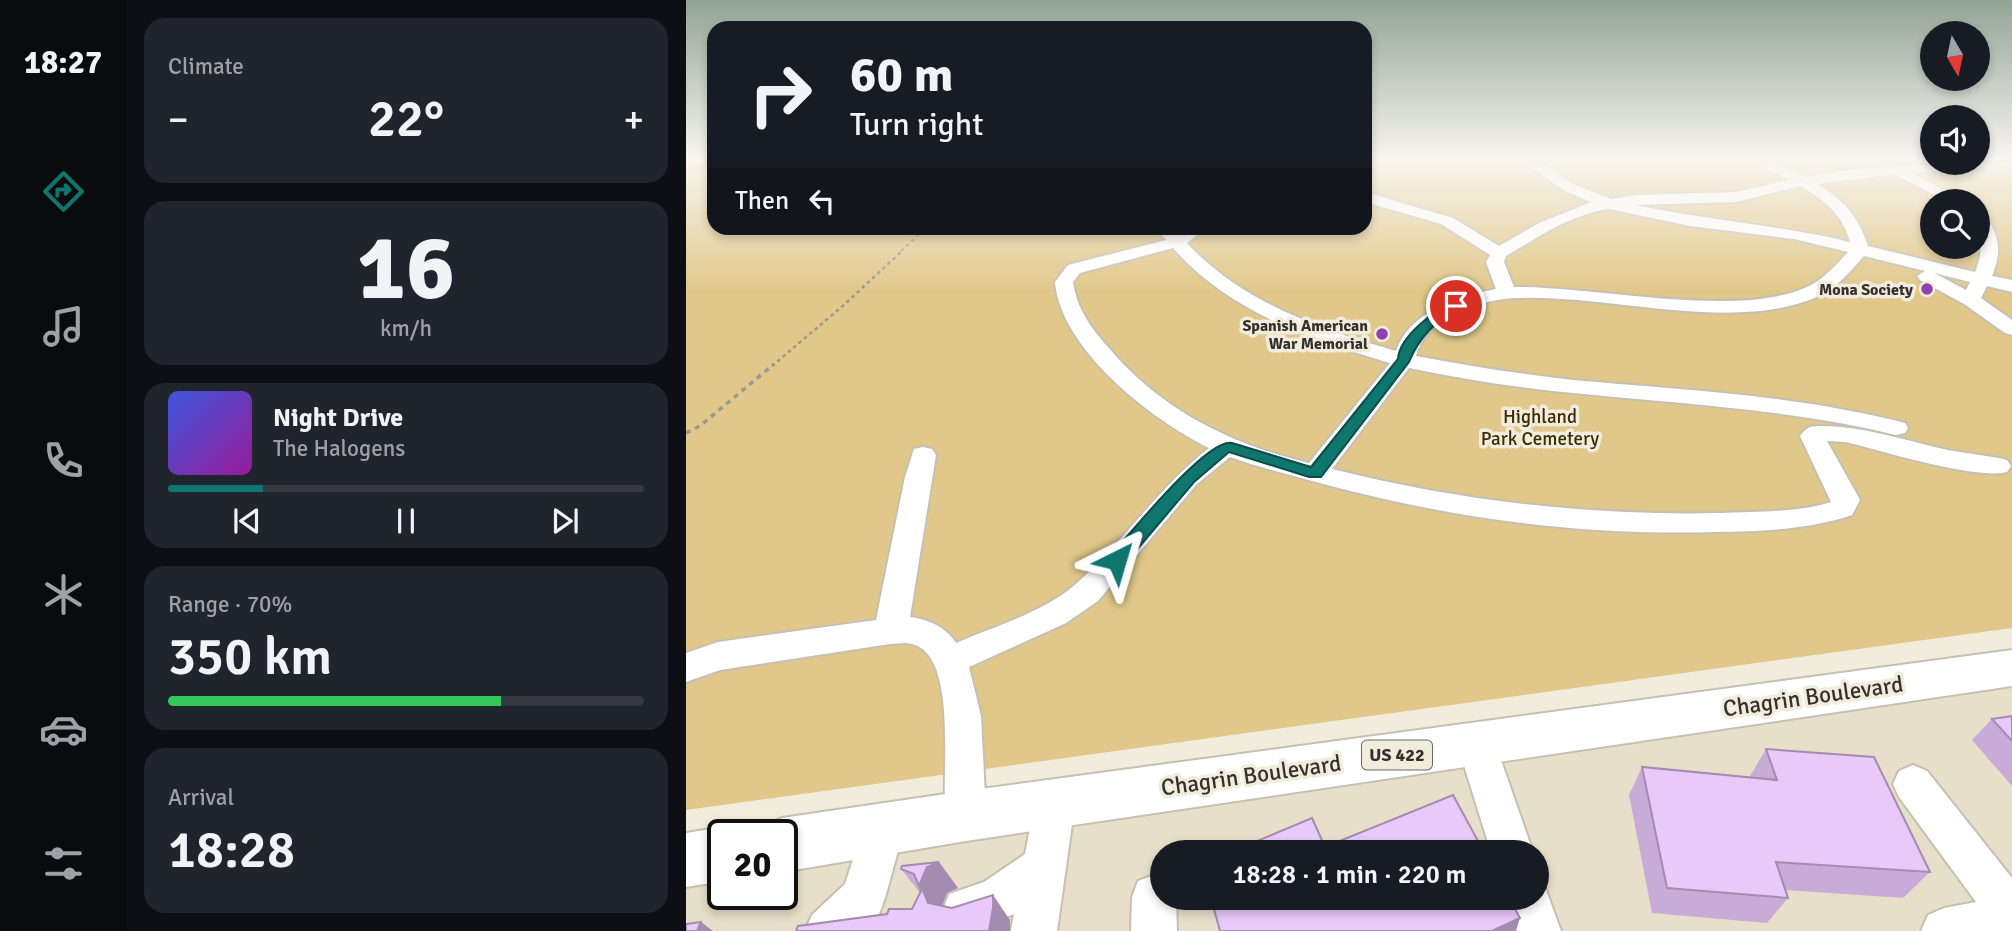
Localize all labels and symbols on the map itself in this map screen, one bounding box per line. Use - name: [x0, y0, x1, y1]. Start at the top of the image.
- north arrow: [1920, 21, 1990, 91]
- pin: [1426, 276, 1486, 336]
- place label: Mona Society: [1819, 280, 1913, 300]
- marker: Mona Society: [1919, 281, 1935, 297]
- place label: Spanish American War Memorial: [1242, 316, 1368, 354]
- marker: Spanish American War Memorial: [1374, 326, 1390, 342]
- park label: Highland Park Cemetery: [1481, 405, 1599, 451]
- position arrow: [1080, 523, 1154, 597]
- street label: Chagrin Boulevard: [1721, 670, 1905, 723]
- road number: US 422: [1362, 740, 1432, 770]
- street label: Chagrin Boulevard: [1159, 749, 1343, 802]
- speed limit sign: 20: [707, 819, 798, 910]

